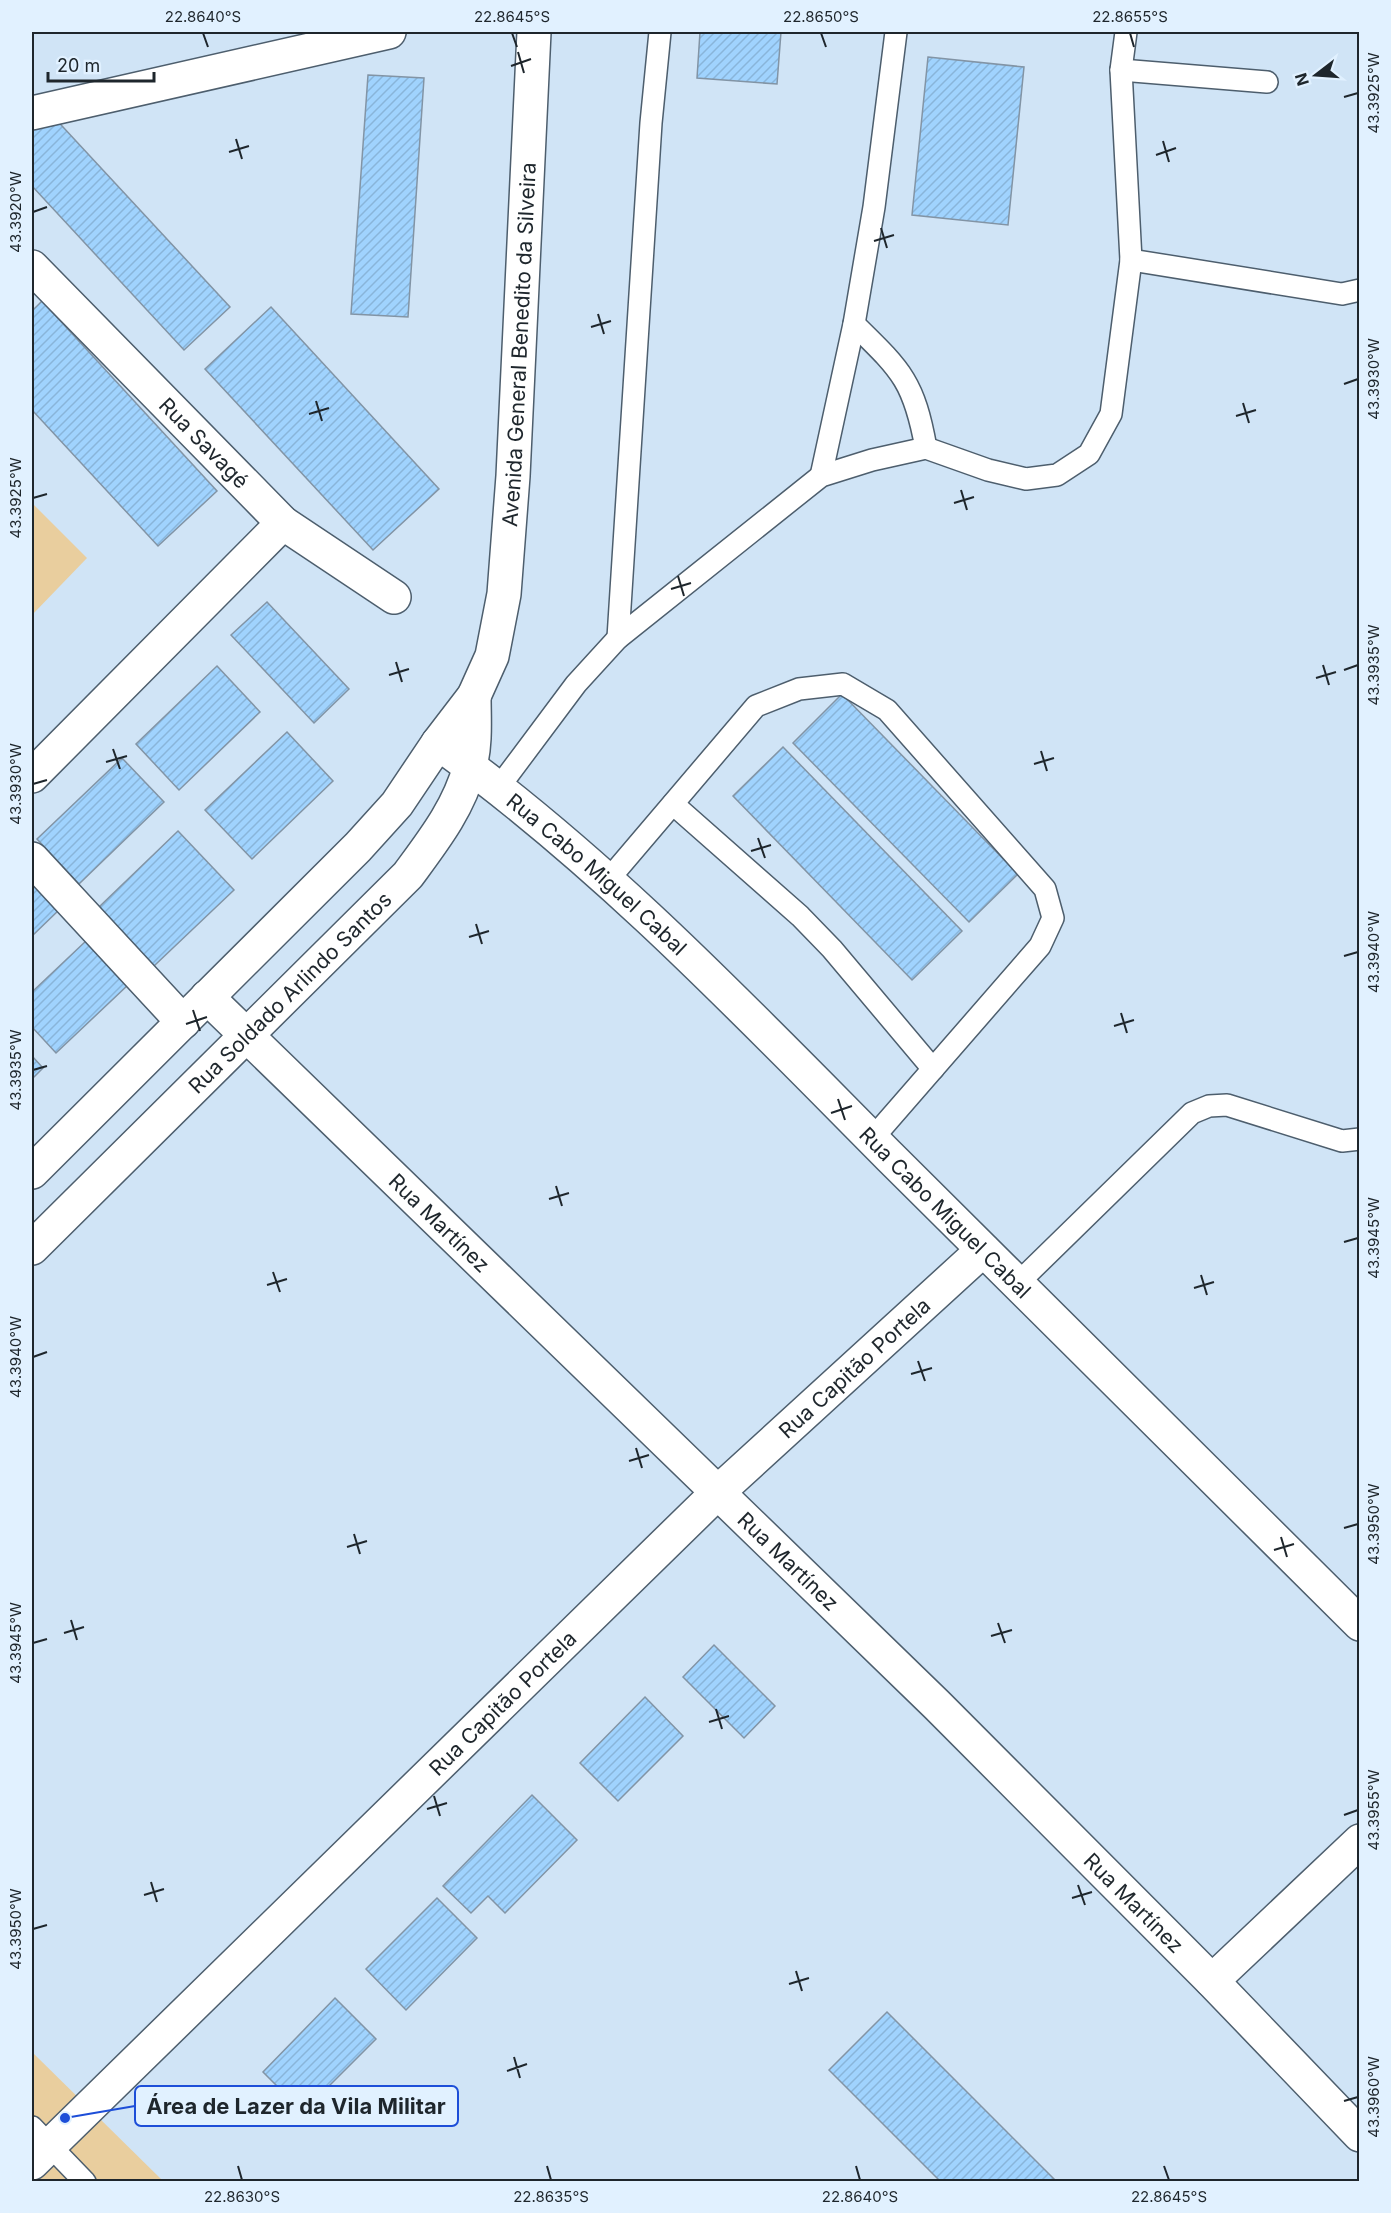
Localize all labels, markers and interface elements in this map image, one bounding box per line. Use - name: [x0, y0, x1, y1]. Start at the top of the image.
- text: 22.8640°S: [165, 7, 241, 26]
- text: 22.8645°S: [474, 7, 550, 26]
- text: 22.8650°S: [783, 7, 859, 26]
- text: 22.8655°S: [1092, 7, 1168, 26]
- scale bar: [48, 45, 154, 83]
- north arrow: [1286, 45, 1346, 105]
- text: 43.3925°W: [1364, 52, 1383, 133]
- text: 20 m: [57, 55, 100, 76]
- text: N: [1290, 71, 1313, 88]
- street label: Avenida General Benedito da Silveira: [497, 162, 540, 528]
- text: 43.3920°W: [6, 171, 25, 253]
- text: 43.3930°W: [1364, 338, 1383, 420]
- street label: Rua Savagé: [154, 392, 254, 493]
- text: 43.3925°W: [6, 457, 25, 538]
- text: 43.3935°W: [1364, 624, 1383, 706]
- text: 43.3930°W: [6, 743, 25, 825]
- street label: Rua Cabo Miguel Cabal: [502, 788, 692, 960]
- street label: Rua Soldado Arlindo Santos: [183, 886, 396, 1098]
- text: 43.3940°W: [1364, 911, 1383, 993]
- text: 43.3935°W: [6, 1029, 25, 1111]
- street label: Rua Cabo Miguel Cabal: [855, 1121, 1036, 1303]
- street label: Rua Martínez: [384, 1168, 495, 1277]
- text: 43.3945°W: [1364, 1197, 1383, 1279]
- street label: Rua Capitão Portela: [773, 1292, 935, 1443]
- text: 43.3940°W: [6, 1316, 25, 1398]
- text: 43.3950°W: [1364, 1483, 1383, 1565]
- street label: Rua Martínez: [733, 1506, 844, 1615]
- text: 43.3945°W: [6, 1602, 25, 1684]
- street label: Rua Capitão Portela: [424, 1625, 581, 1780]
- text: 43.3955°W: [1364, 1769, 1383, 1850]
- street label: Rua Martínez: [1079, 1848, 1189, 1958]
- text: 43.3950°W: [6, 1888, 25, 1970]
- text: 43.3960°W: [1364, 2056, 1383, 2138]
- callout: Área de Lazer da Vila Militar: [135, 2086, 458, 2126]
- text: Área de Lazer da Vila Militar: [146, 2093, 446, 2119]
- text: 22.8630°S: [204, 2187, 280, 2206]
- text: 22.8635°S: [513, 2187, 589, 2206]
- text: 22.8640°S: [822, 2187, 898, 2206]
- text: 22.8645°S: [1131, 2187, 1207, 2206]

